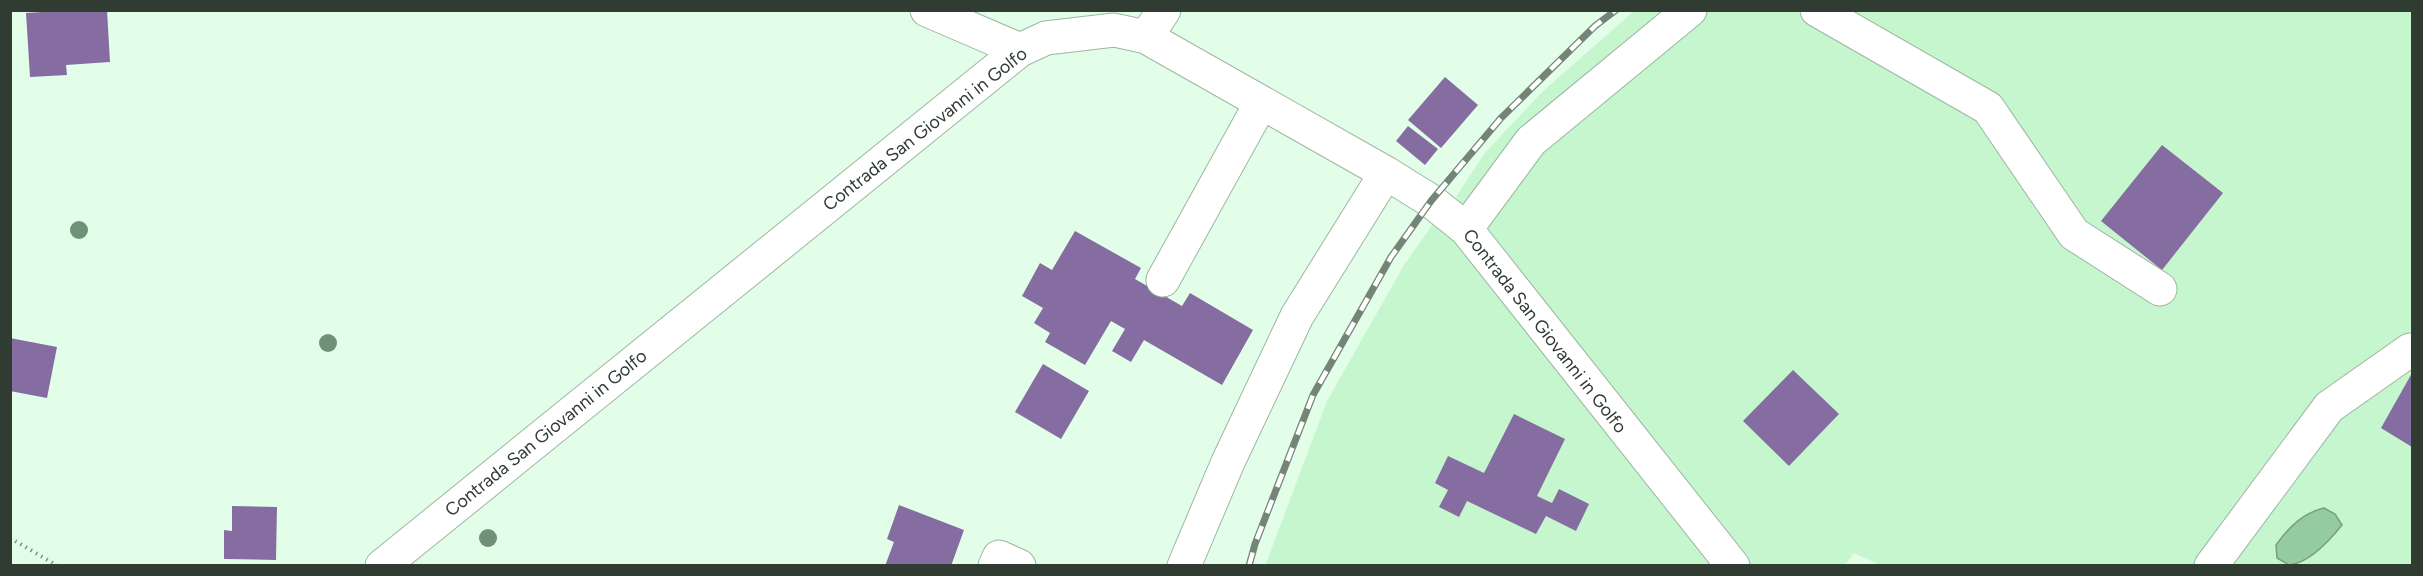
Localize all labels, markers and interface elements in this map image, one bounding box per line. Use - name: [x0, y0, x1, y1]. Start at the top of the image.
- street label: Contrada San Giovanni in Golfo: [818, 42, 1032, 216]
- street label: Contrada San Giovanni in Golfo: [1458, 224, 1632, 438]
- street label: Contrada San Giovanni in Golfo: [441, 345, 651, 521]

